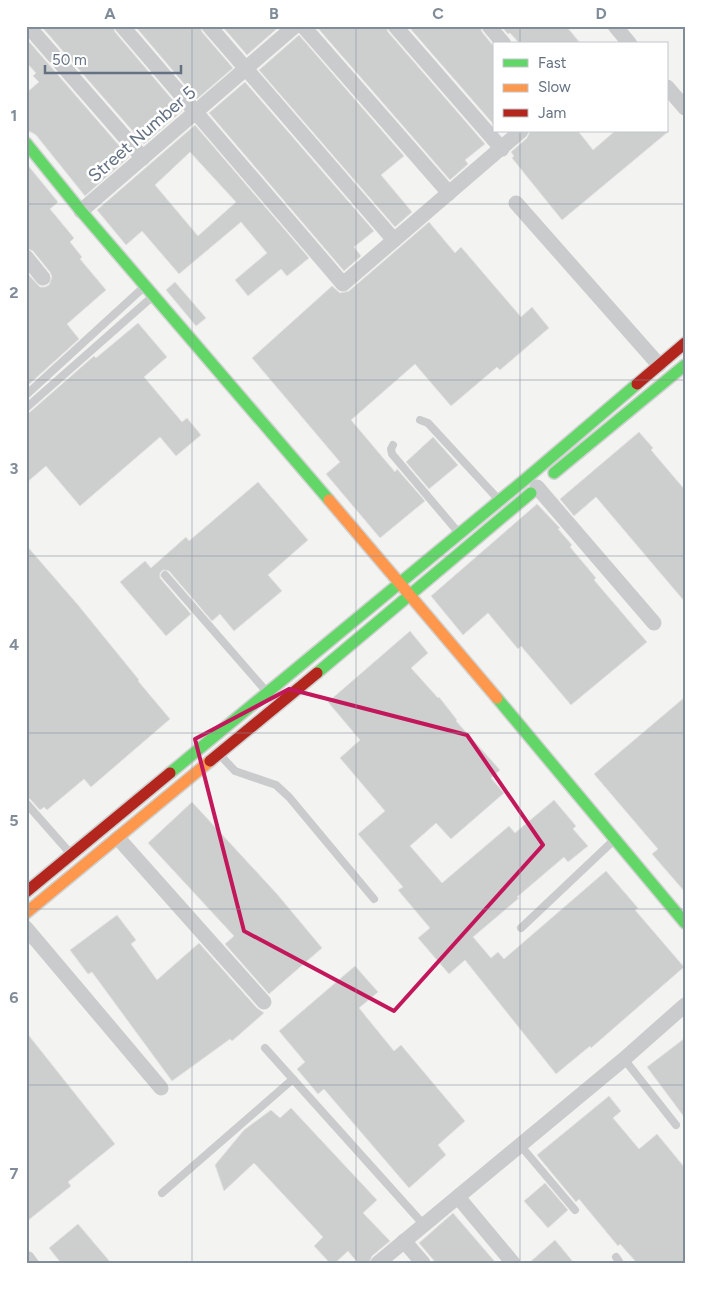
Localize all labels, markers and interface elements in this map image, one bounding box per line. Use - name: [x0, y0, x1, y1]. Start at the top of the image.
- text: A: [104, 4, 116, 23]
- text: B: [269, 4, 279, 23]
- text: C: [432, 4, 444, 23]
- text: D: [595, 4, 607, 23]
- scale bar: [45, 42, 181, 74]
- legend: [493, 42, 668, 132]
- text: 50 m: [52, 51, 87, 69]
- text: Fast: [538, 54, 567, 72]
- text: Slow: [538, 78, 571, 96]
- street label: Street Number 5: [84, 81, 200, 187]
- text: Jam: [538, 104, 566, 122]
- text: 1: [11, 106, 17, 125]
- text: 2: [9, 283, 19, 302]
- text: 3: [10, 459, 19, 478]
- text: 4: [9, 635, 19, 654]
- text: 5: [9, 811, 19, 830]
- text: 6: [9, 988, 19, 1007]
- text: 7: [10, 1164, 19, 1183]

